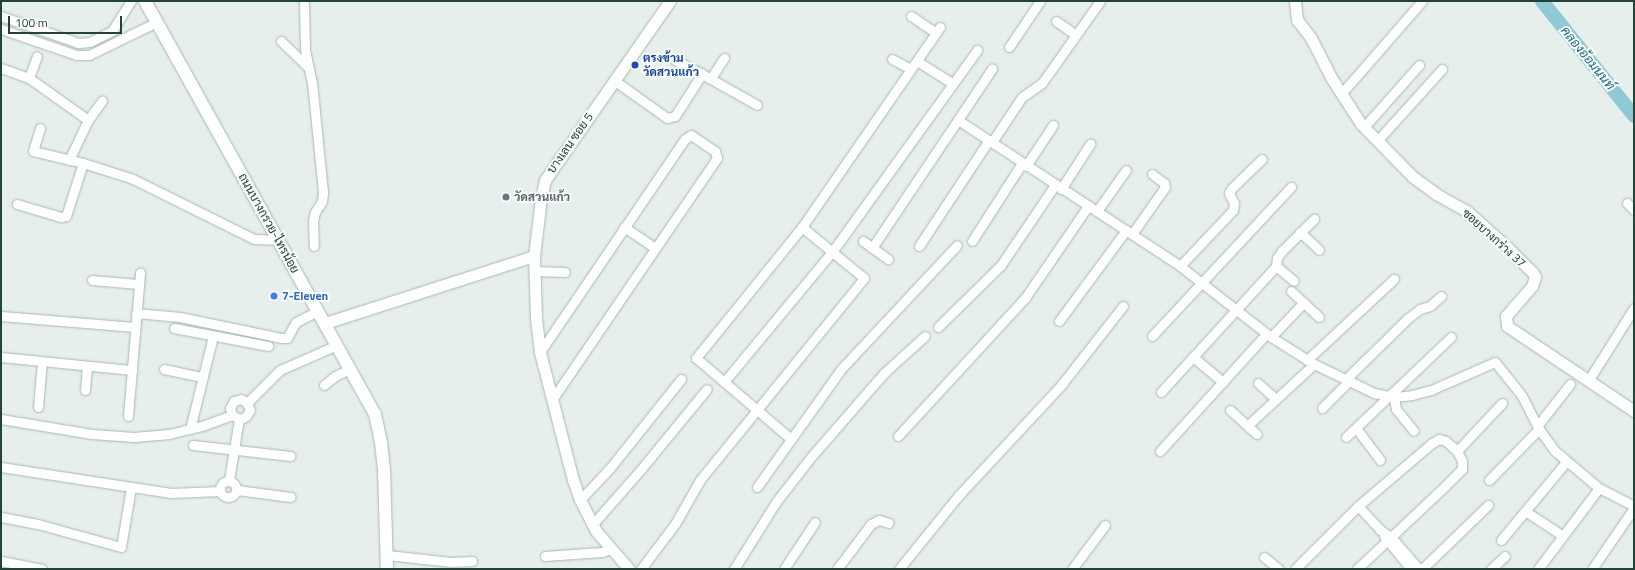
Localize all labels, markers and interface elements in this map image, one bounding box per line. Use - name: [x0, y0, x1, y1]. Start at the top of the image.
- scale bar: [10, 8, 124, 34]
- text: 100 m: [15, 13, 48, 32]
- water label: คลองอ้อมนนท์: [1558, 23, 1618, 93]
- place label: ตรงข้าม วัดสวนแก้ว: [643, 51, 699, 79]
- marker: ตรงข้าม วัดสวนแก้ว: [630, 60, 640, 70]
- street label: บางเลน ซอย 5: [544, 110, 596, 176]
- street label: ถนนบางกรวย-ไทรน้อย: [236, 170, 302, 276]
- place label: วัดสวนแก้ว: [514, 190, 570, 204]
- marker: วัดสวนแก้ว: [501, 192, 511, 202]
- street label: ซอยบางกร่าง 37: [1459, 206, 1529, 270]
- place label: 7-Eleven: [282, 289, 328, 303]
- marker: 7-Eleven: [269, 291, 279, 301]

